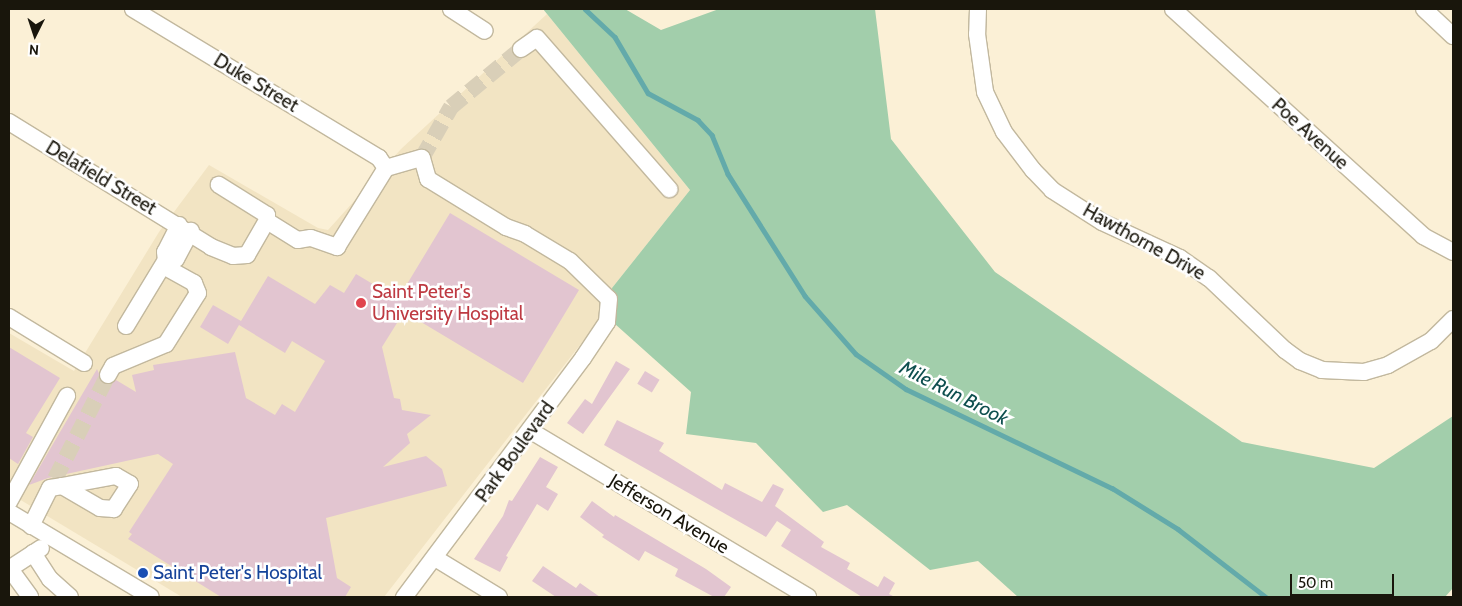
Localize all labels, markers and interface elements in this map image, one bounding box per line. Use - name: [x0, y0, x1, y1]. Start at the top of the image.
- north arrow: [10, 10, 60, 60]
- text: N: [28, 41, 40, 59]
- street label: Duke Street: [210, 49, 302, 117]
- street label: Poe Avenue: [1267, 94, 1353, 174]
- street label: Delafield Street: [42, 136, 160, 220]
- street label: Hawthorne Drive: [1079, 199, 1209, 285]
- place label: Saint Peter's University Hospital: [372, 281, 523, 325]
- marker: Saint Peter's University Hospital: [354, 296, 368, 310]
- water label: Mile Run Brook: [896, 355, 1012, 431]
- street label: Park Boulevard: [471, 397, 559, 507]
- street label: Jefferson Avenue: [605, 469, 733, 559]
- place label: Saint Peter's Hospital: [153, 562, 322, 584]
- scale bar: [1292, 564, 1396, 596]
- marker: Saint Peter's Hospital: [137, 567, 149, 579]
- text: 50 m: [1298, 574, 1333, 592]

